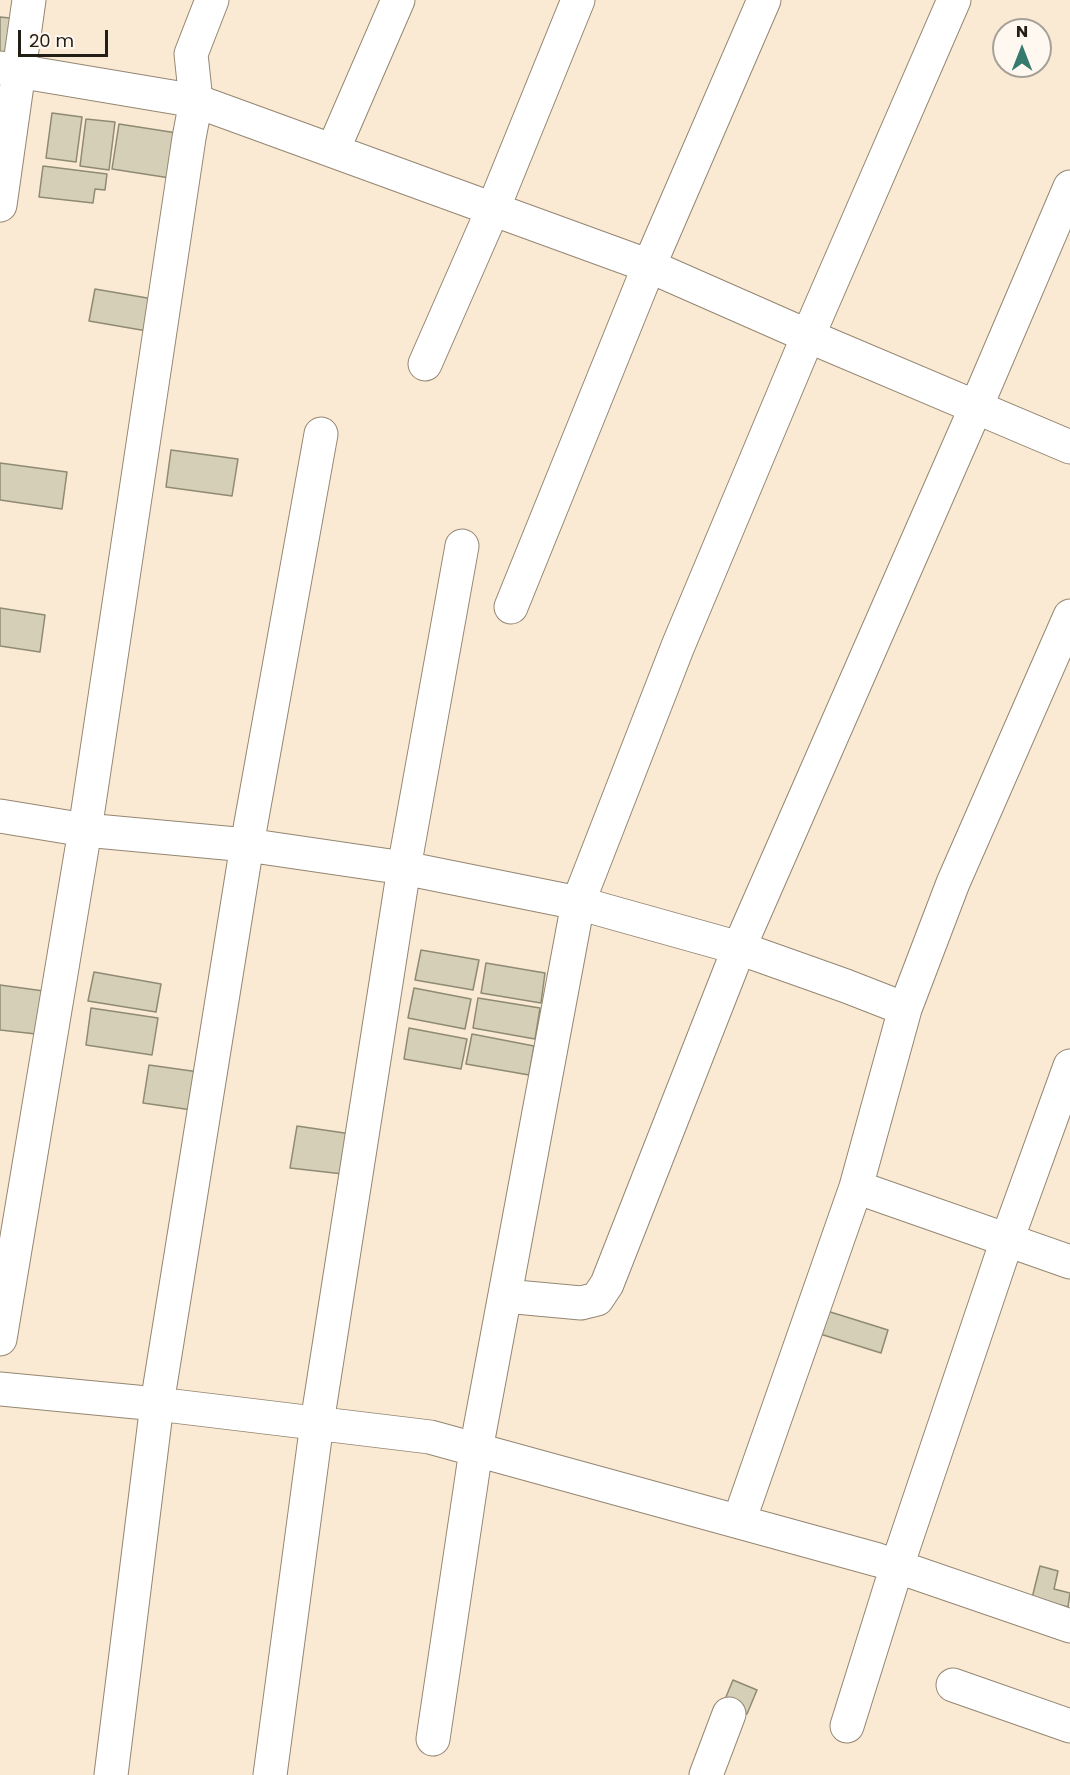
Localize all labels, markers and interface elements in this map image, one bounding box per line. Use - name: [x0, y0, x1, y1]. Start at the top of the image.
- scale bar: [21, 18, 111, 56]
- north arrow: [992, 18, 1052, 78]
- text: N: [1016, 20, 1028, 43]
- text: 20 m: [29, 28, 74, 53]

